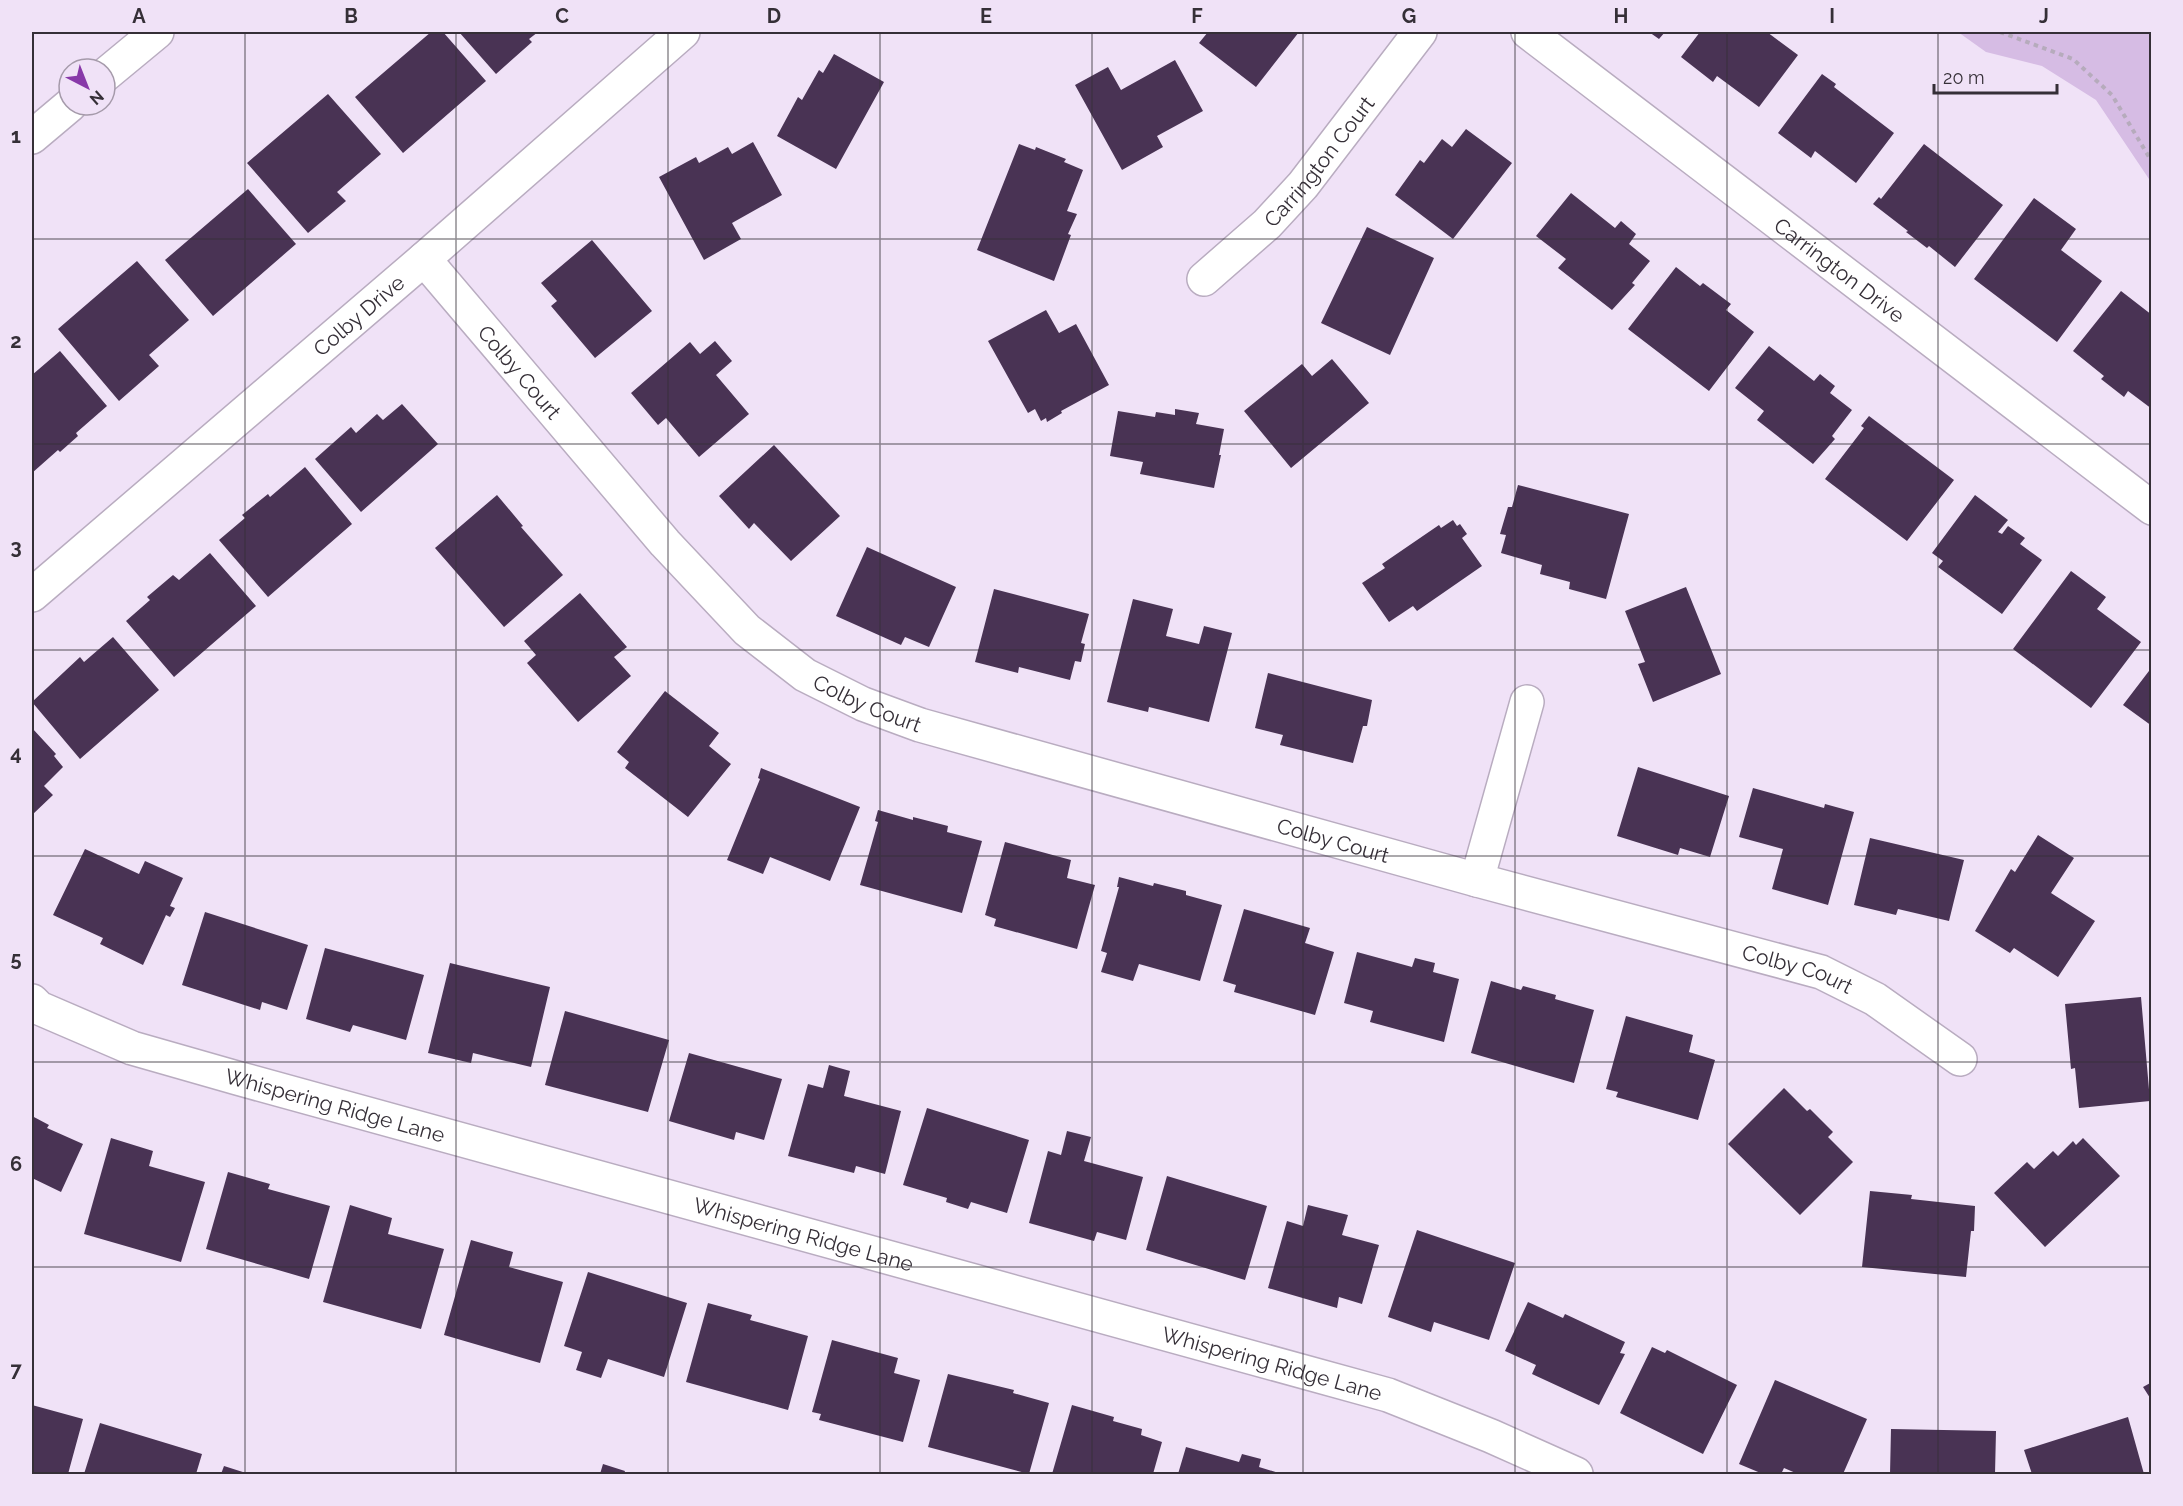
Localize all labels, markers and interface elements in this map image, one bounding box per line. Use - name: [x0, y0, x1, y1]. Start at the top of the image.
- text: A: [132, 4, 146, 28]
- text: B: [344, 4, 358, 28]
- text: C: [555, 4, 569, 28]
- text: D: [767, 4, 781, 28]
- text: E: [980, 4, 992, 28]
- text: F: [1191, 4, 1203, 28]
- text: G: [1402, 4, 1416, 28]
- text: H: [1614, 4, 1628, 28]
- text: I: [1829, 4, 1835, 28]
- text: J: [2039, 4, 2049, 28]
- north arrow: [57, 57, 117, 117]
- scale bar: [1934, 57, 2057, 95]
- text: 20 m: [1943, 67, 1985, 88]
- text: N: [86, 87, 108, 109]
- street label: Carrington Court: [1258, 91, 1379, 232]
- text: 1: [11, 124, 21, 148]
- street label: Carrington Drive: [1769, 212, 1910, 327]
- street label: Colby Drive: [308, 269, 409, 361]
- street label: Colby Court: [473, 320, 567, 424]
- text: 2: [10, 329, 22, 353]
- text: 3: [10, 535, 22, 559]
- street label: Colby Court: [809, 669, 925, 737]
- text: 4: [10, 741, 22, 765]
- street label: Colby Court: [1274, 813, 1392, 867]
- street label: Colby Court: [1740, 939, 1857, 999]
- text: 5: [10, 947, 22, 971]
- street label: Whispering Ridge Lane: [222, 1063, 448, 1147]
- text: 6: [10, 1152, 22, 1176]
- street label: Whispering Ridge Lane: [691, 1192, 916, 1276]
- street label: Whispering Ridge Lane: [1159, 1321, 1385, 1405]
- text: 7: [10, 1358, 22, 1382]

